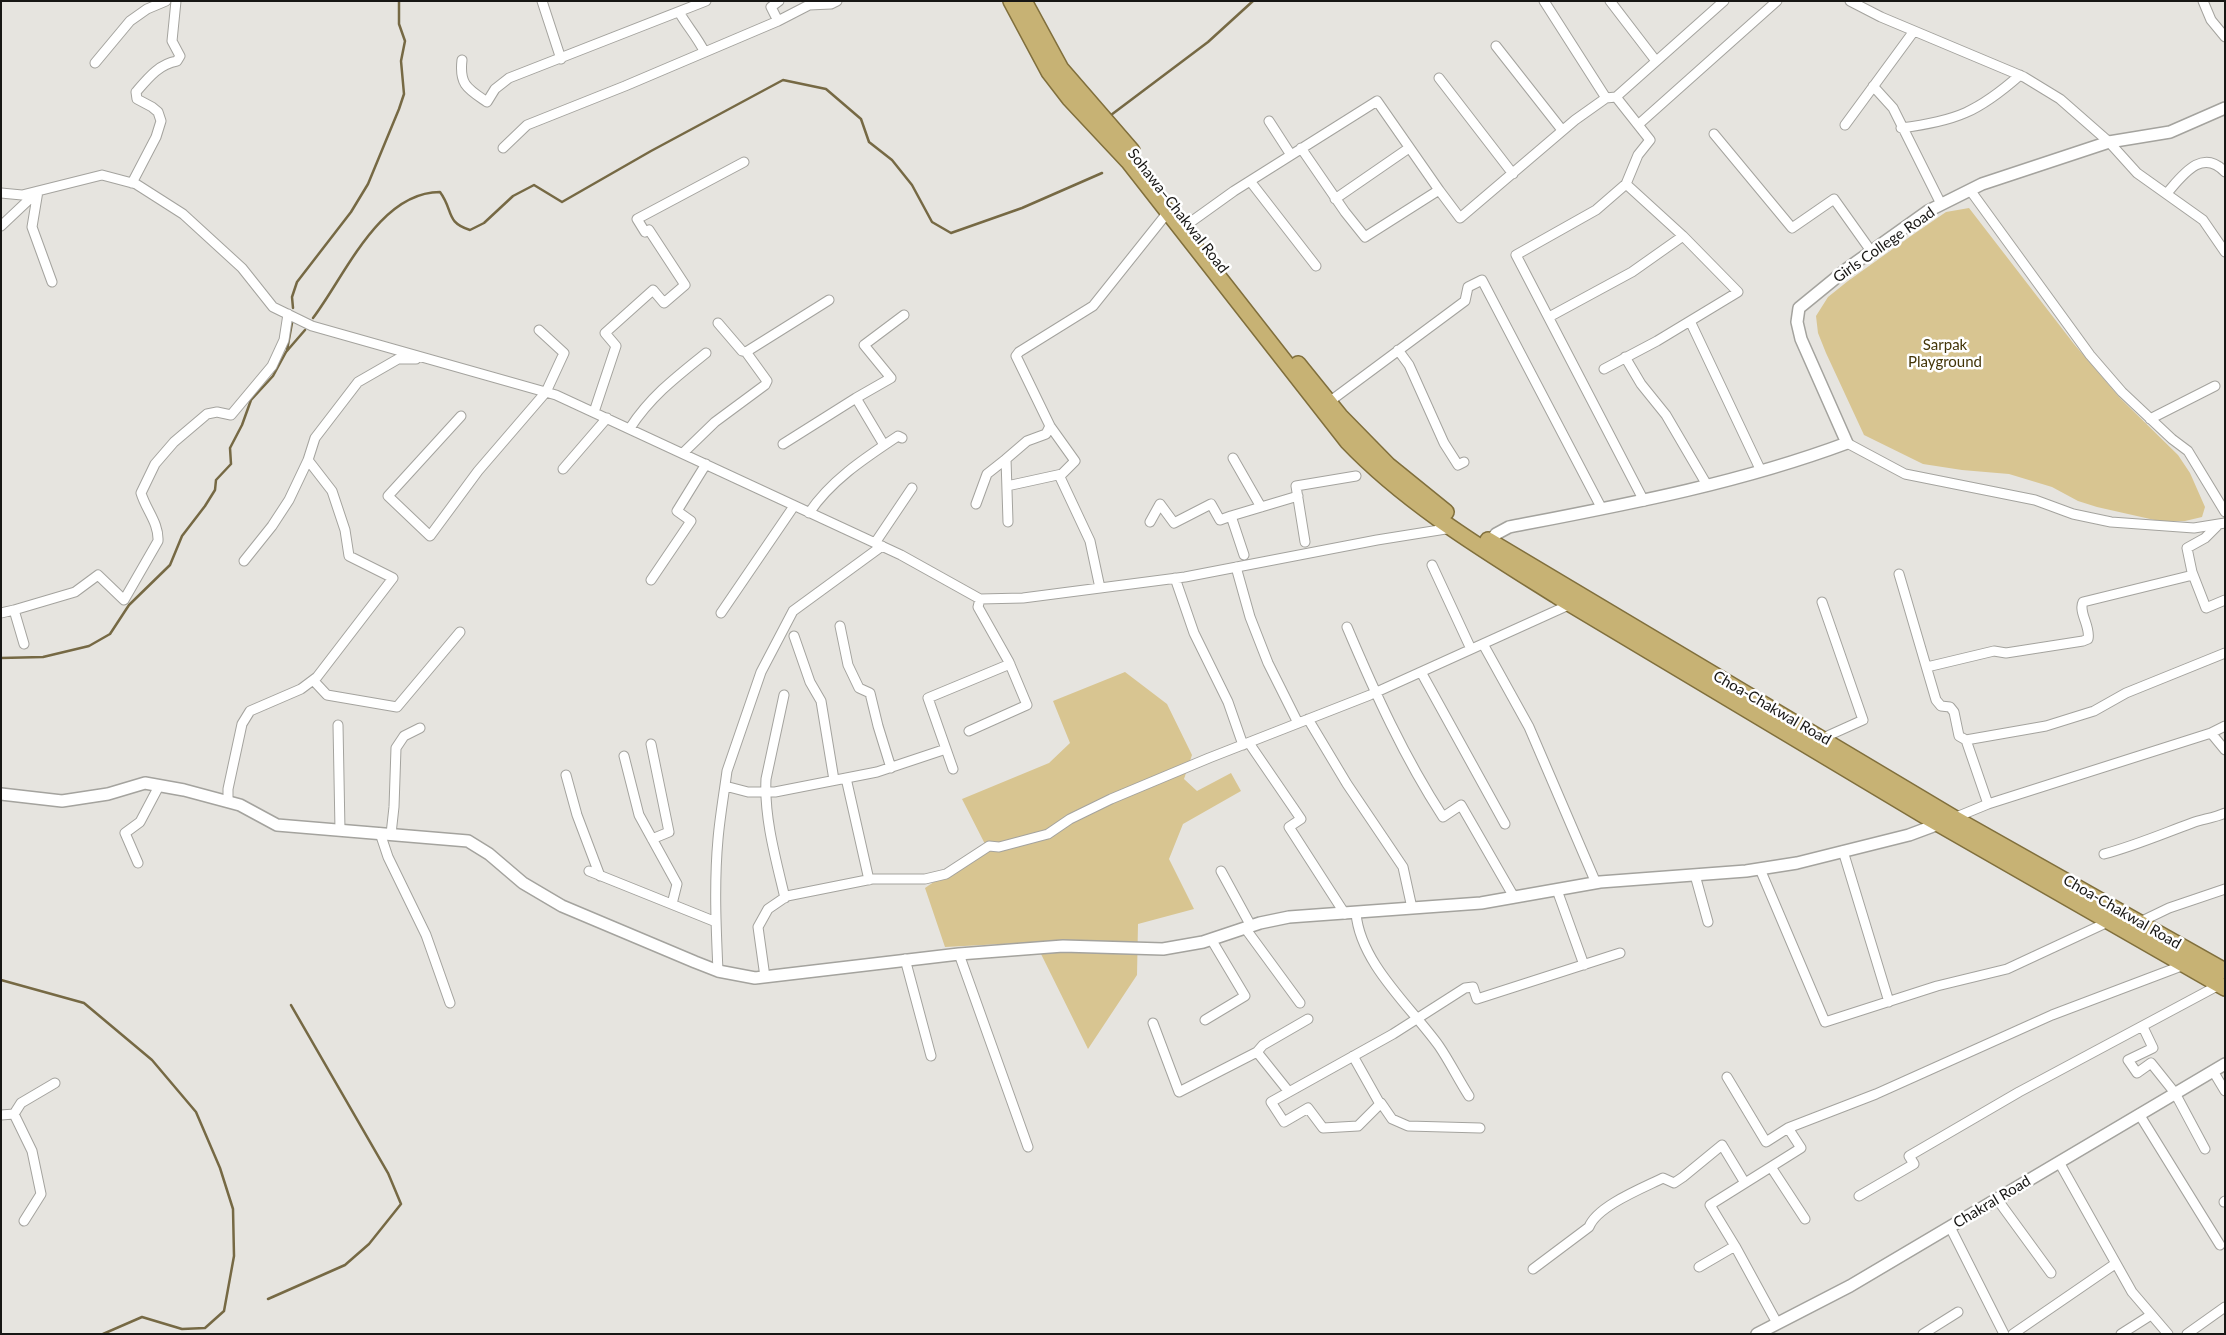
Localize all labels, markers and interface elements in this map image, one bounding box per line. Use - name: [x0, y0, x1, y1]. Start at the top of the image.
- street label: Sohawa–Chakwal Road: [1124, 145, 1232, 277]
- street label: Girls College Road: [1830, 203, 1938, 287]
- park label: Sarpak Playground: [1908, 336, 1982, 371]
- street label: Choa-Chakwal Road: [1710, 667, 1834, 749]
- street label: Choa-Chakwal Road: [2060, 871, 2184, 953]
- street label: Chakral Road: [1950, 1172, 2034, 1232]

